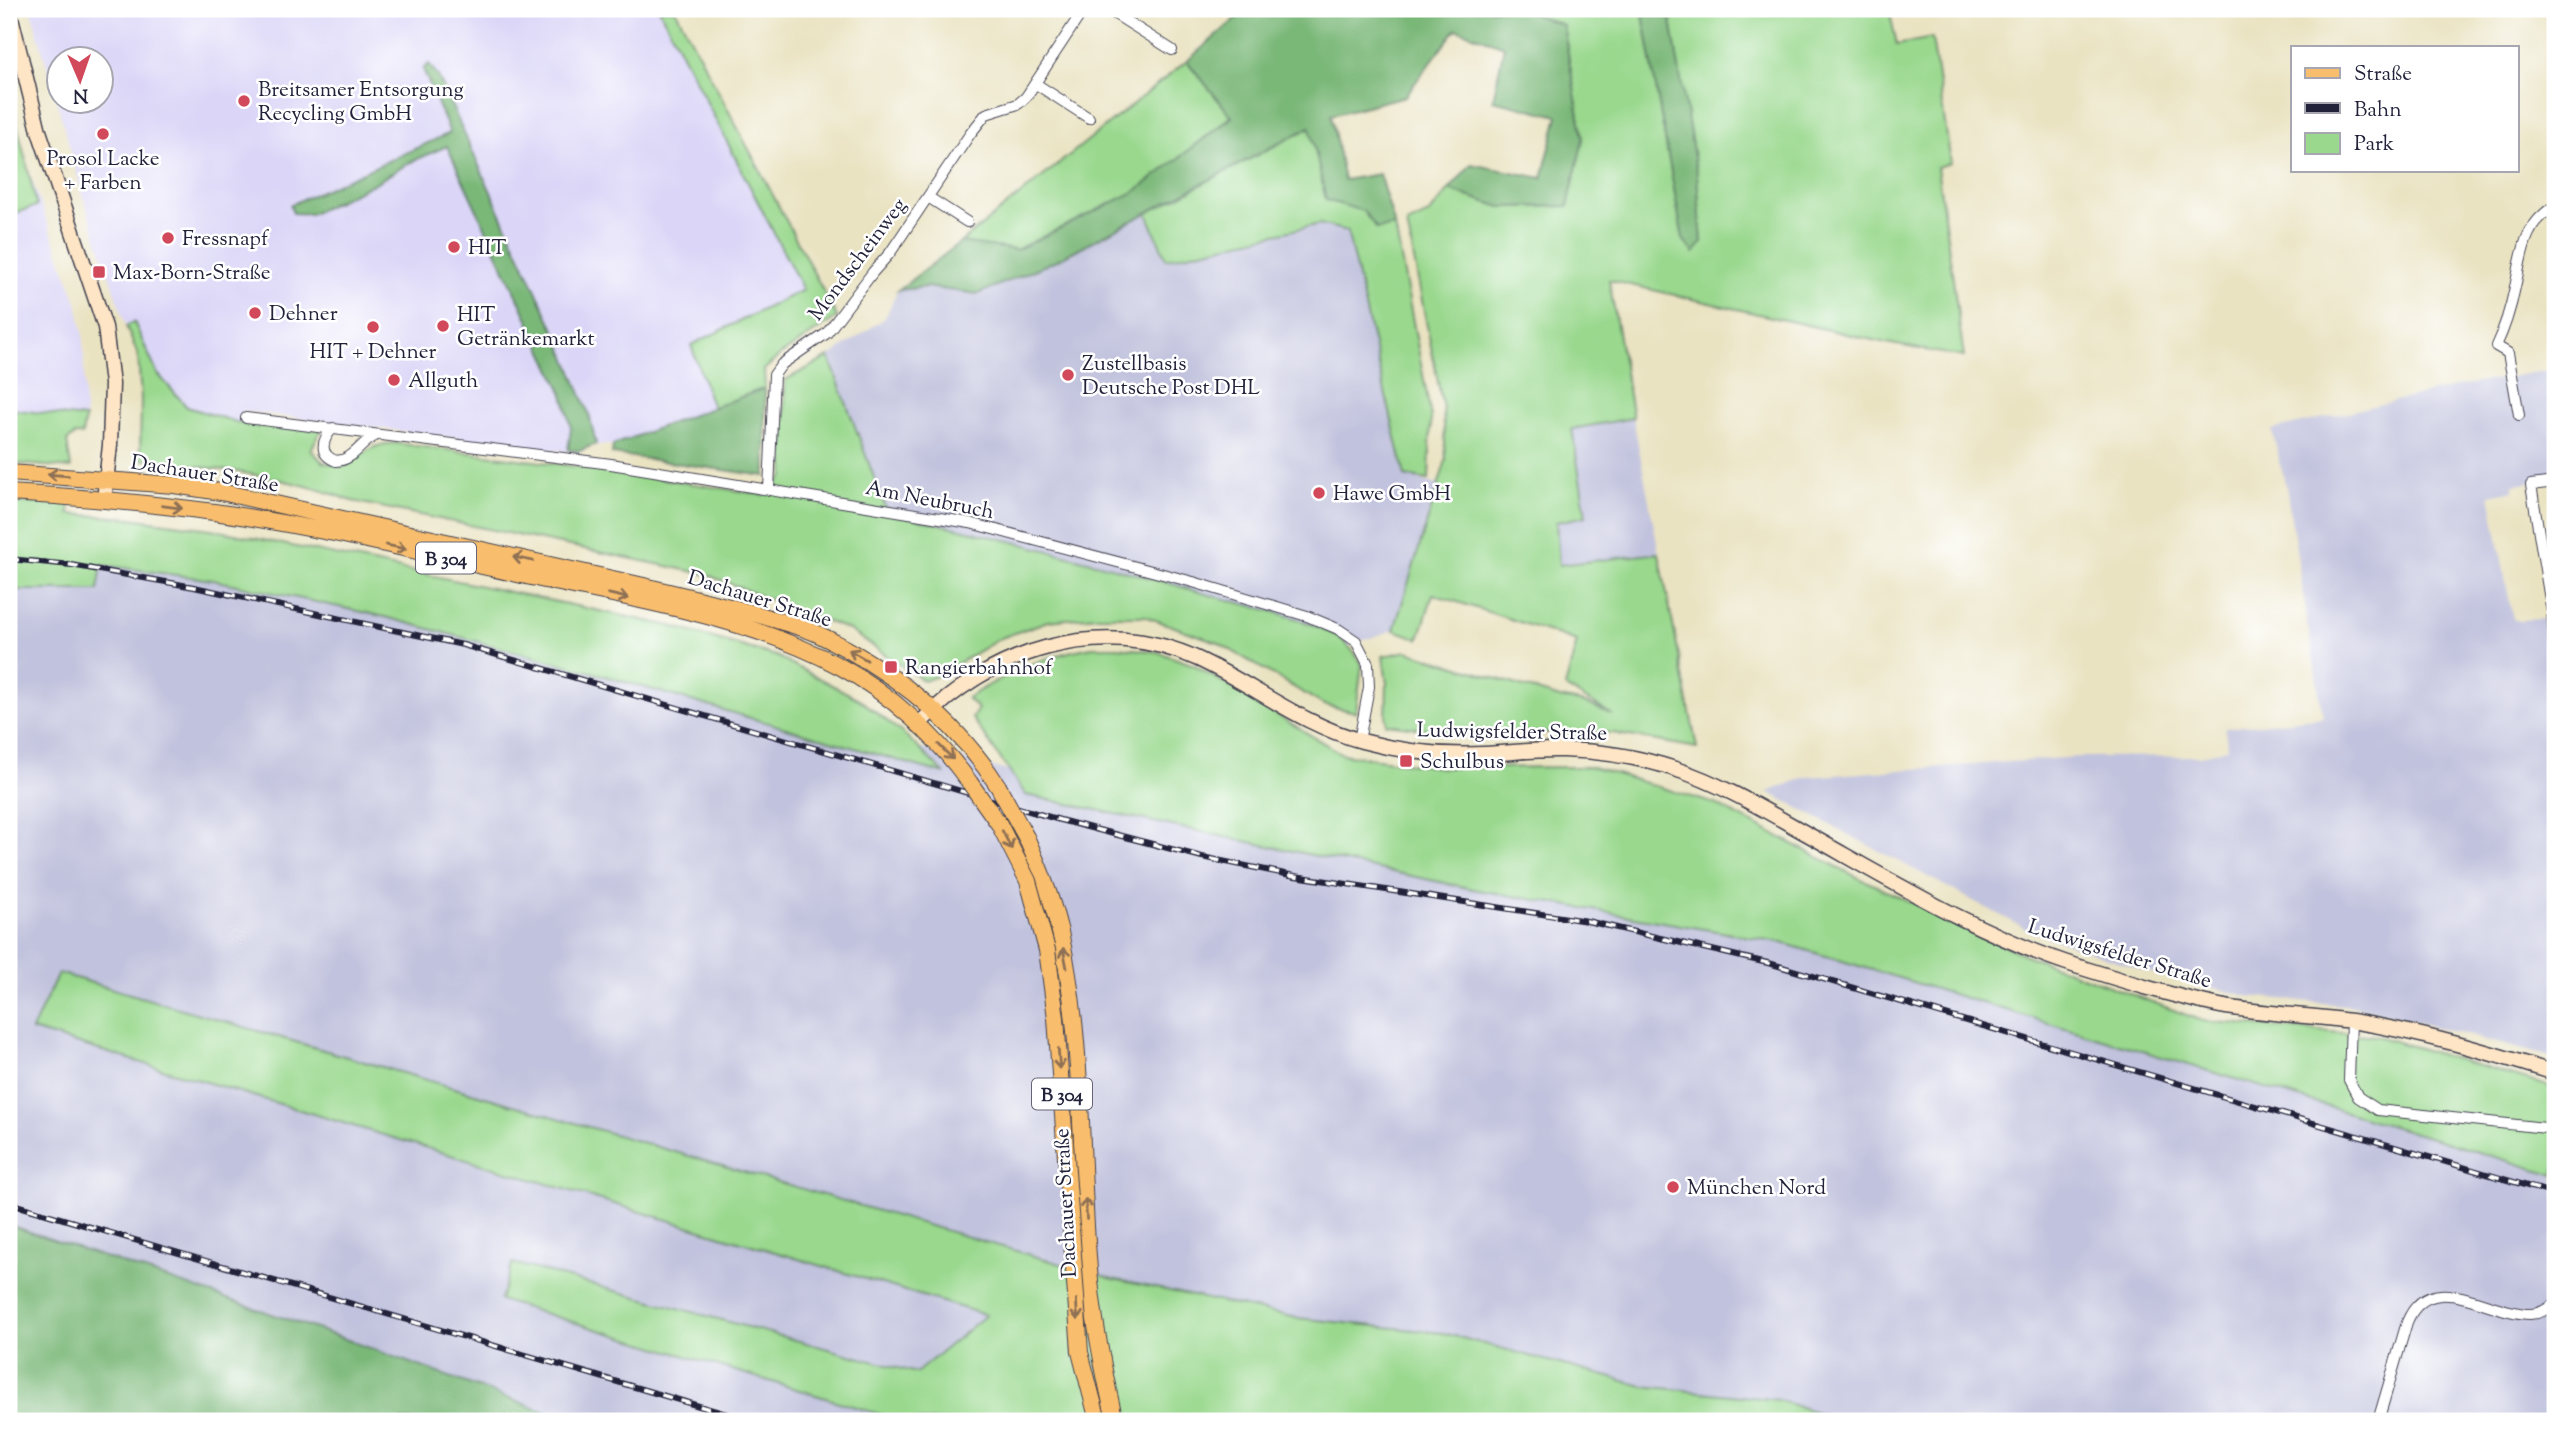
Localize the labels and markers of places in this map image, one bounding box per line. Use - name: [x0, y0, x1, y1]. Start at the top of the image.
- place label: Breitsamer Entsorgung Recycling GmbH: [258, 76, 464, 130]
- marker: Breitsamer Entsorgung Recycling GmbH: [236, 93, 252, 109]
- marker: Prosol Lacke + Farben: [95, 126, 111, 142]
- place label: Prosol Lacke + Farben: [46, 145, 160, 199]
- place label: Fressnapf: [182, 225, 270, 255]
- marker: Fressnapf: [160, 230, 176, 246]
- place label: HIT: [468, 234, 506, 264]
- marker: HIT: [446, 239, 462, 255]
- place label: Max-Born-Straße: [113, 259, 270, 289]
- marker: Max-Born-Straße: [91, 264, 107, 280]
- place label: Dehner: [269, 300, 338, 330]
- place label: HIT Getränkemarkt: [457, 301, 595, 355]
- marker: Dehner: [247, 305, 263, 321]
- marker: HIT Getränkemarkt: [435, 318, 451, 334]
- marker: HIT + Dehner: [365, 319, 381, 335]
- place label: HIT + Dehner: [310, 338, 437, 368]
- place label: Zustellbasis Deutsche Post DHL: [1082, 350, 1260, 404]
- place label: Allguth: [408, 367, 478, 397]
- marker: Zustellbasis Deutsche Post DHL: [1060, 367, 1076, 383]
- marker: Allguth: [386, 372, 402, 388]
- place label: Hawe GmbH: [1333, 480, 1451, 510]
- marker: Hawe GmbH: [1311, 485, 1327, 501]
- place label: Rangierbahnhof: [905, 654, 1054, 684]
- marker: Rangierbahnhof: [883, 659, 899, 675]
- place label: Schulbus: [1420, 748, 1504, 778]
- marker: Schulbus: [1398, 753, 1414, 769]
- place label: München Nord: [1687, 1174, 1826, 1204]
- marker: München Nord: [1665, 1179, 1681, 1195]

